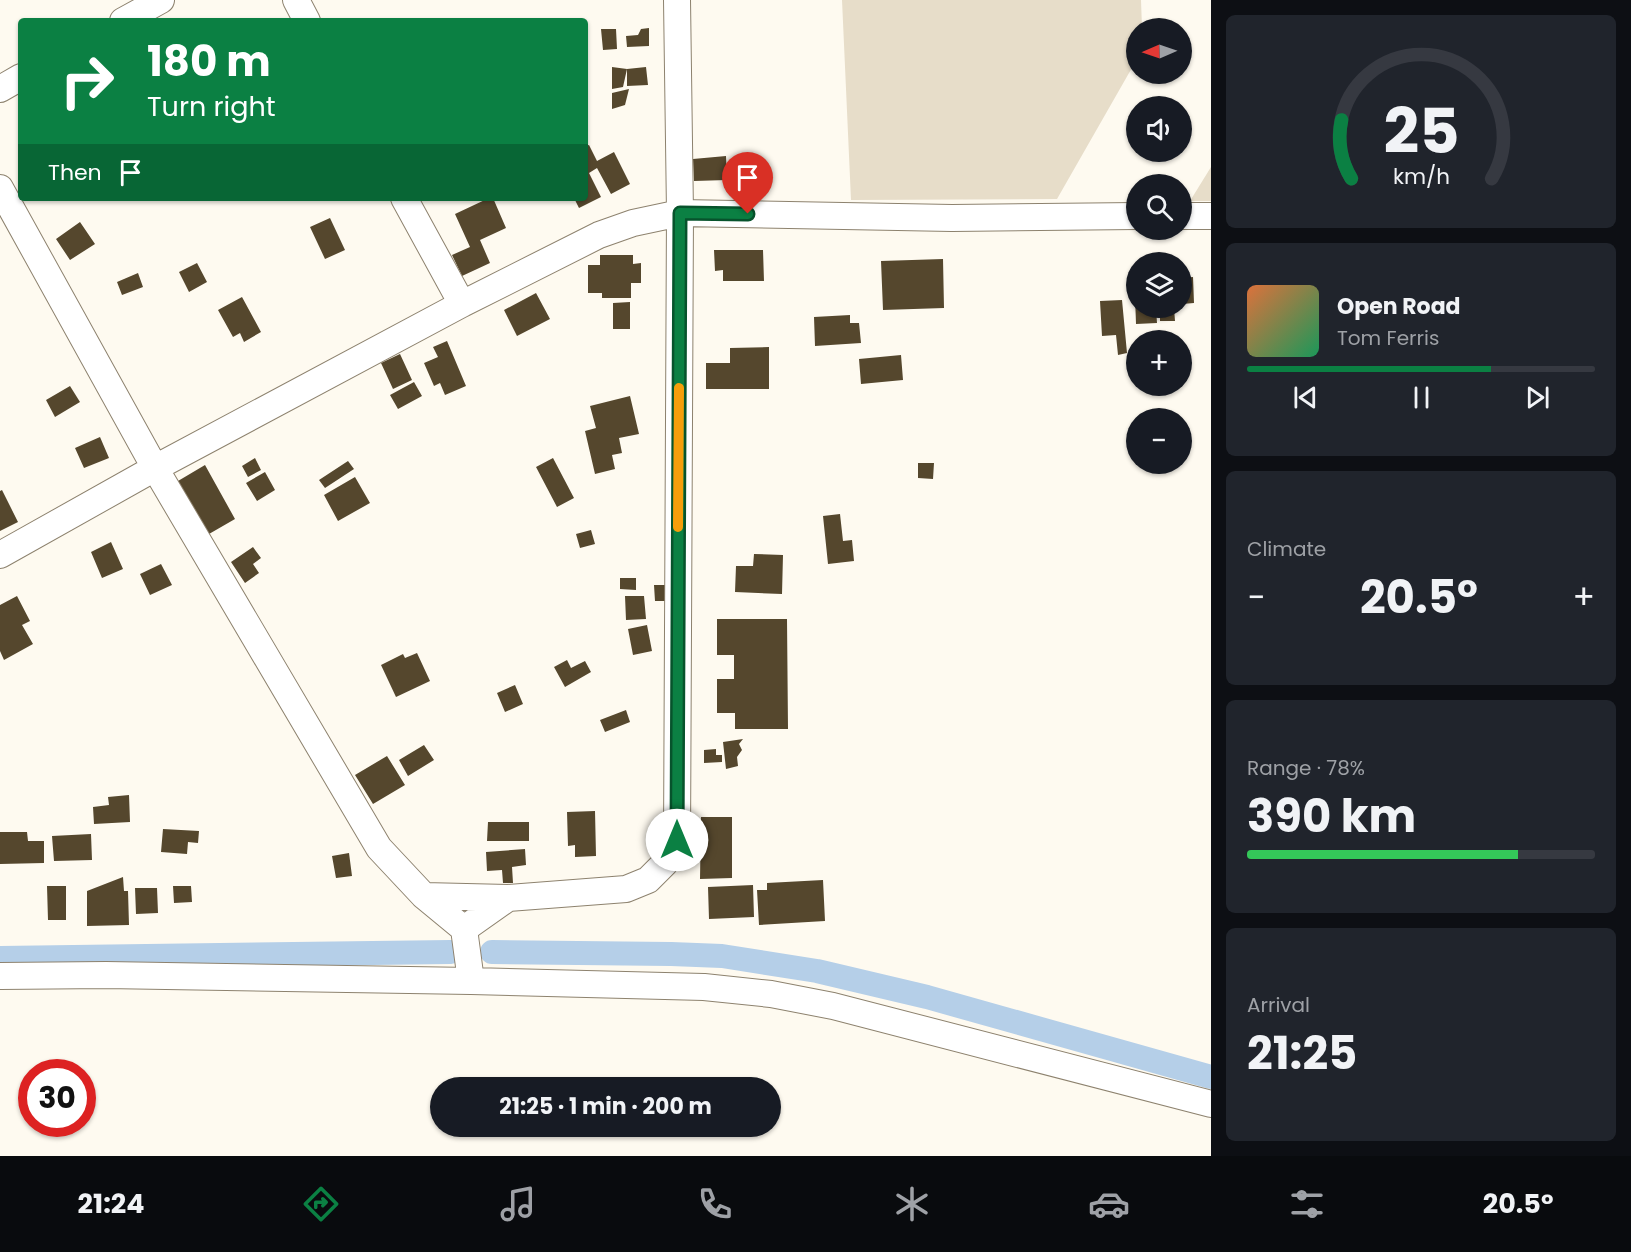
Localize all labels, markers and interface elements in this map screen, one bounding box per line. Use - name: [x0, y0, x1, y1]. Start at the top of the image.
- north arrow: [1126, 18, 1192, 84]
- map controls: [1126, 18, 1192, 474]
- text: 180 m: [147, 32, 271, 91]
- icon: right: [48, 42, 126, 120]
- text: 25: [1383, 87, 1459, 175]
- text: Turn right: [147, 88, 276, 125]
- button: sound: [1126, 96, 1192, 162]
- pin: [722, 152, 773, 214]
- icon: arrive: [114, 156, 147, 189]
- text: Then: [48, 157, 102, 188]
- icon: arrive: [731, 161, 764, 194]
- text: km/h: [1392, 161, 1450, 192]
- button: search: [1126, 174, 1192, 240]
- button: layers: [1126, 252, 1192, 318]
- text: Open Road: [1337, 291, 1461, 322]
- text: Tom Ferris: [1337, 324, 1439, 352]
- button: +: [1126, 330, 1192, 396]
- icon: previous: [1289, 381, 1322, 414]
- icon: pause: [1405, 381, 1438, 414]
- icon: next: [1521, 381, 1554, 414]
- button: −: [1126, 408, 1192, 474]
- text: Climate: [1247, 535, 1326, 563]
- text: 20.5°: [1360, 566, 1478, 629]
- text: −: [1247, 574, 1265, 621]
- text: +: [1572, 574, 1595, 621]
- text: Range · 78%: [1247, 754, 1365, 782]
- text: 390 km: [1247, 785, 1416, 848]
- position arrow: [645, 808, 709, 872]
- text: Arrival: [1247, 991, 1310, 1019]
- text: 21:25: [1247, 1022, 1357, 1085]
- speed limit sign: 30: [18, 1059, 96, 1137]
- text: 21:25 · 1 min · 200 m: [499, 1091, 712, 1122]
- icon: directions: [300, 1183, 342, 1225]
- icon: music: [497, 1183, 539, 1225]
- icon: phone: [694, 1183, 736, 1225]
- icon: climate: [891, 1183, 933, 1225]
- icon: car: [1088, 1183, 1130, 1225]
- icon: filters: [1286, 1183, 1328, 1225]
- text: 21:24: [78, 1185, 145, 1222]
- text: 20.5°: [1483, 1185, 1553, 1222]

